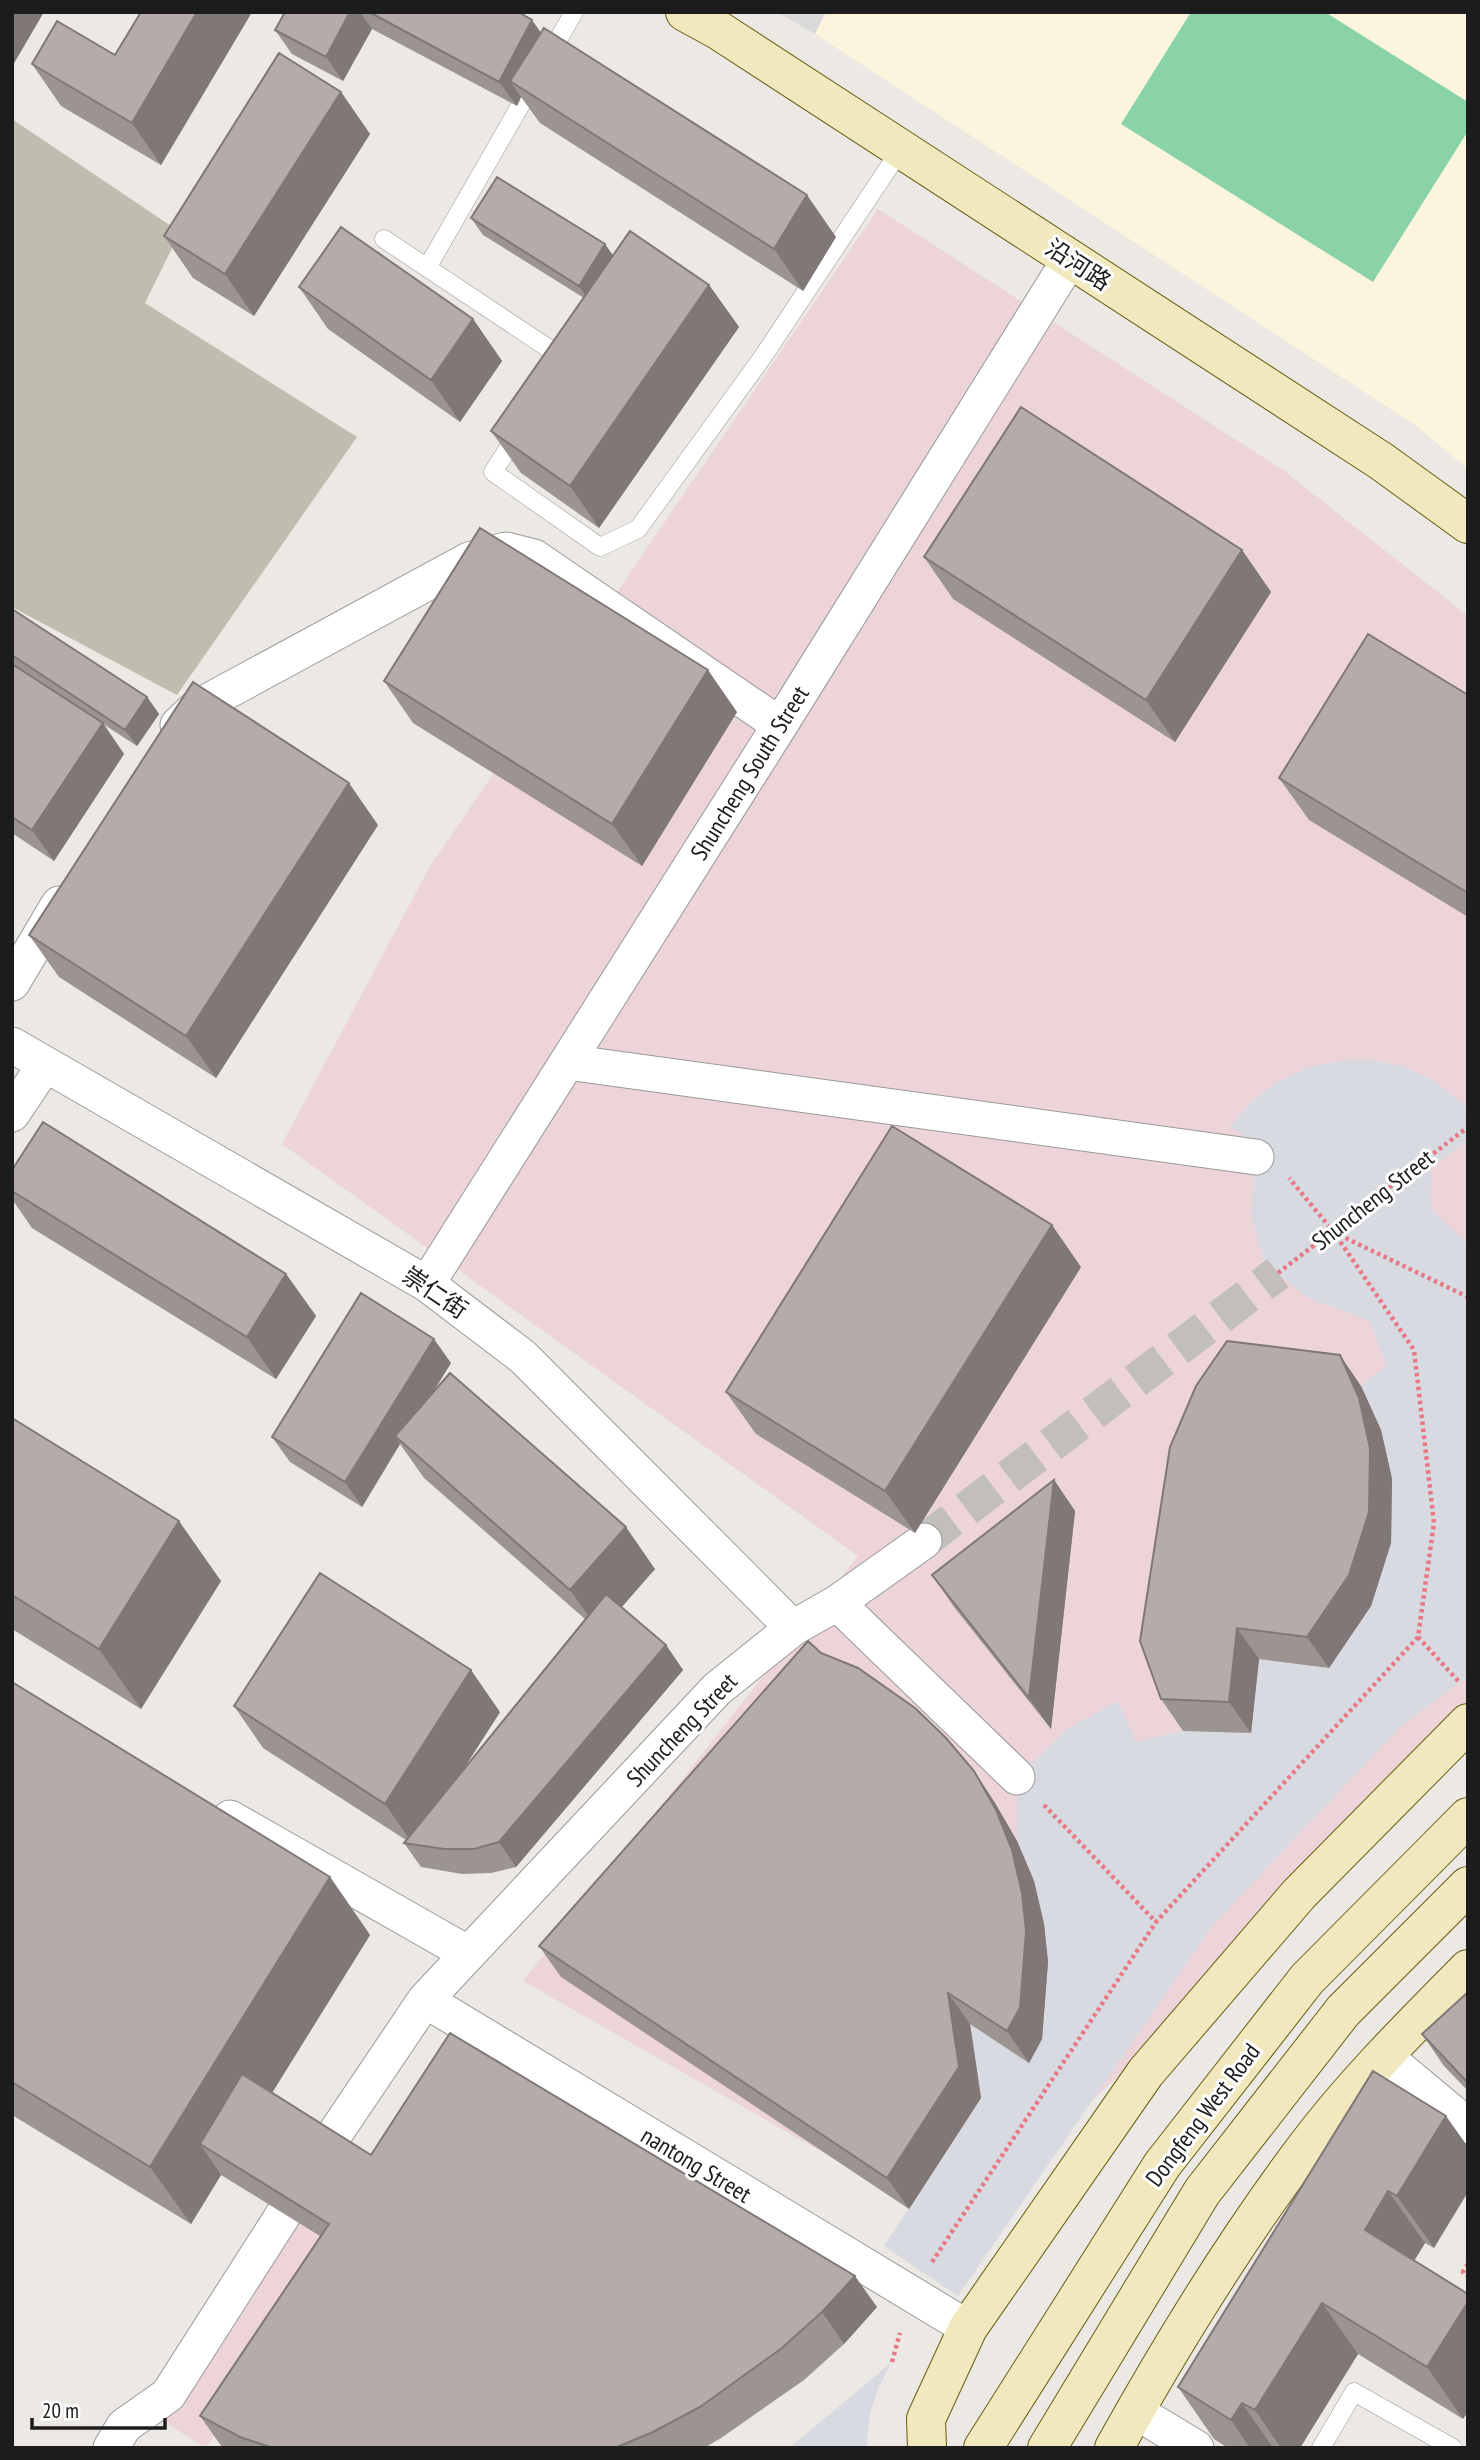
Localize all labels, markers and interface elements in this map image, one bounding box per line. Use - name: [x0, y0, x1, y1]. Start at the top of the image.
- street label: 沿河路: [1040, 232, 1117, 297]
- street label: Shuncheng South Street: [683, 679, 816, 866]
- street label: Shuncheng Street: [1305, 1142, 1440, 1257]
- street label: 崇仁街: [397, 1260, 474, 1326]
- street label: Shuncheng Street: [620, 1666, 744, 1793]
- street label: Dongfeng West Road: [1139, 2037, 1267, 2192]
- street label: nantong Street: [636, 2120, 757, 2210]
- scale bar: [32, 2386, 164, 2430]
- text: 20 m: [42, 2397, 79, 2424]

